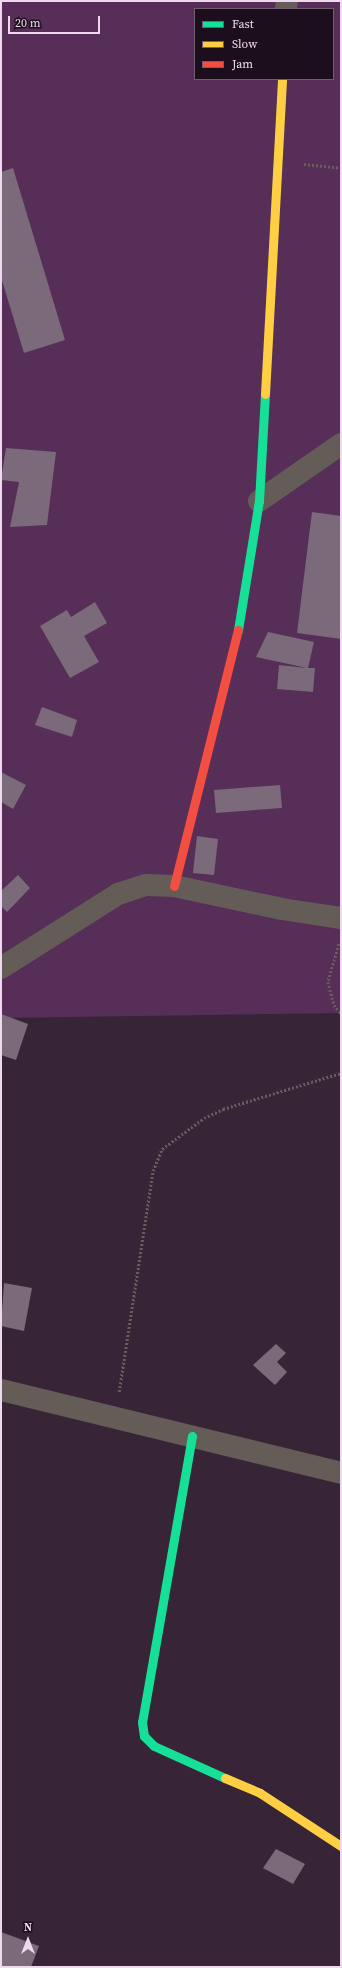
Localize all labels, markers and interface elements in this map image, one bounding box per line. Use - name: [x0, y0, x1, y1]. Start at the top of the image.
- scale bar: [10, 8, 102, 34]
- legend: [194, 8, 334, 80]
- text: 20 m: [15, 15, 41, 31]
- text: Fast: [232, 16, 254, 32]
- text: Slow: [232, 36, 257, 52]
- text: Jam: [232, 56, 253, 72]
- north arrow: [8, 1920, 48, 1960]
- text: N: [24, 1920, 32, 1935]

